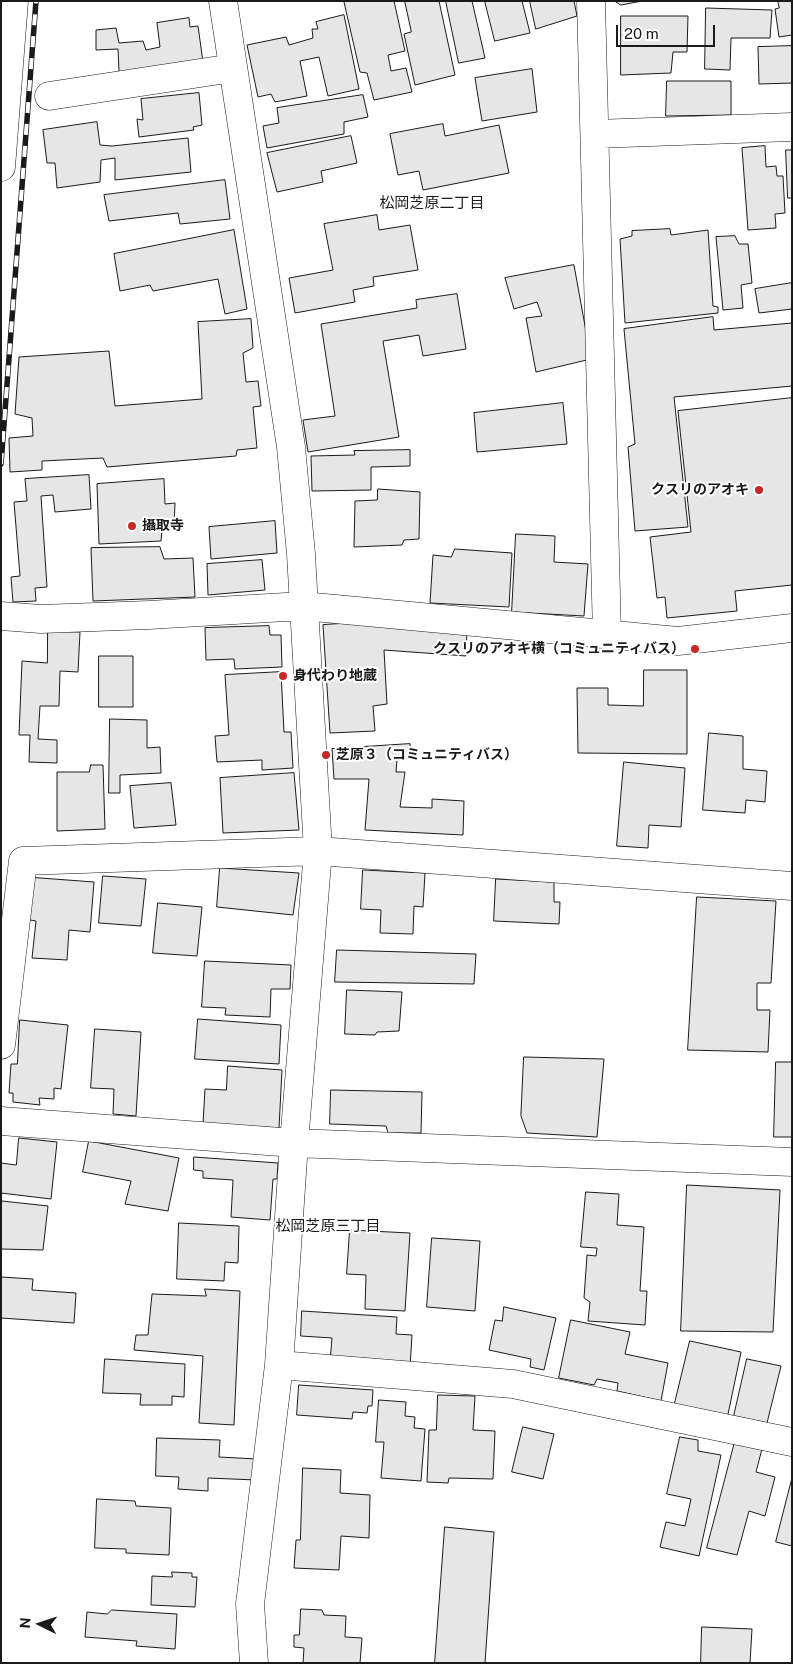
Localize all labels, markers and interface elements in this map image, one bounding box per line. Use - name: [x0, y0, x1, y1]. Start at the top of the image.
- scale bar: [618, 15, 717, 47]
- text: 20 m: [624, 25, 659, 42]
- district label: 松岡芝原二丁目: [380, 194, 484, 212]
- place label: クスリのアオキ: [651, 482, 749, 498]
- marker: クスリのアオキ: [753, 484, 765, 496]
- place label: 攝取寺: [142, 518, 184, 534]
- marker: 攝取寺: [126, 520, 138, 532]
- place label: クスリのアオキ横（コミュニティバス）: [433, 641, 685, 657]
- marker: クスリのアオキ横（コミュニティバス）: [689, 643, 701, 655]
- place label: 身代わり地蔵: [293, 668, 377, 684]
- marker: 身代わり地蔵: [277, 670, 289, 682]
- place label: 芝原３（コミュニティバス）: [336, 747, 518, 763]
- marker: 芝原３（コミュニティバス）: [320, 749, 332, 761]
- district label: 松岡芝原三丁目: [276, 1217, 380, 1235]
- north arrow: [15, 1599, 65, 1649]
- text: N: [17, 1617, 33, 1629]

